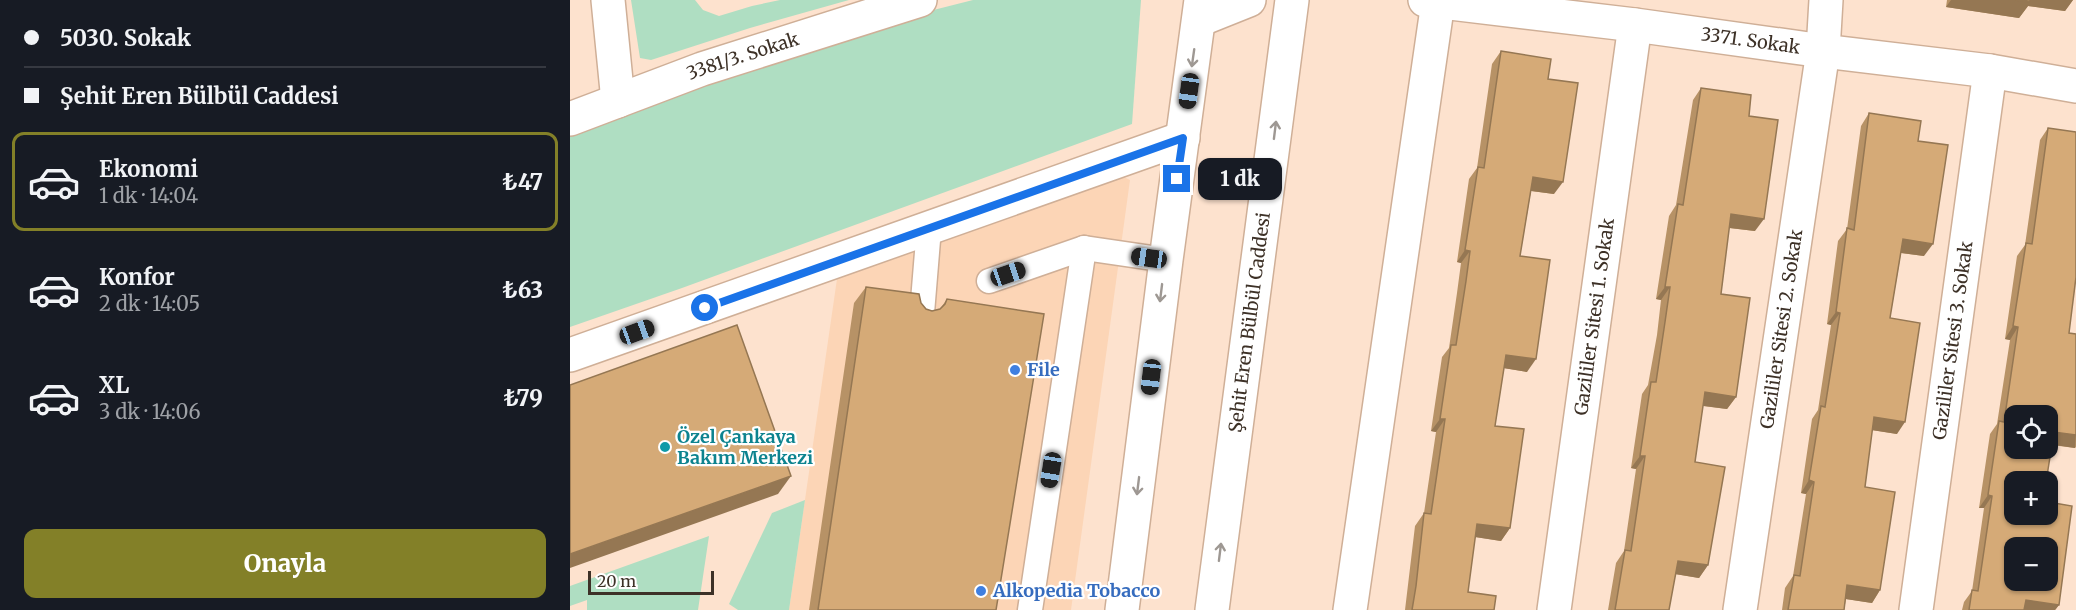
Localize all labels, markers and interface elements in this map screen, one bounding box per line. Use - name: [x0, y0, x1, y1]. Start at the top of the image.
- street label: 3371. Sokak: [1700, 22, 1802, 59]
- text: 5030. Sokak: [60, 24, 191, 52]
- street label: 3381/3. Sokak: [683, 27, 802, 85]
- one-way arrow: [1188, 48, 1199, 67]
- car: [1178, 72, 1200, 110]
- text: Şehit Eren Bülbül Caddesi: [60, 82, 339, 110]
- one-way arrow: [1269, 120, 1280, 140]
- icon: car: [27, 155, 81, 209]
- text: Ekonomi: [99, 155, 198, 183]
- callout: 1 dk: [1198, 158, 1282, 200]
- route end: [1163, 165, 1190, 192]
- text: 1 dk: [1220, 166, 1260, 191]
- text: ₺47: [502, 168, 543, 196]
- text: 1 dk · 14:04: [99, 183, 198, 208]
- street label: Şehit Eren Bülbül Caddesi: [1223, 211, 1275, 434]
- street label: Gazililer Sitesi 1. Sokak: [1569, 216, 1619, 417]
- street label: Gazililer Sitesi 2. Sokak: [1755, 227, 1807, 430]
- street label: Gazililer Sitesi 3. Sokak: [1927, 239, 1978, 441]
- car: [1130, 247, 1168, 269]
- car: [988, 260, 1028, 288]
- icon: car: [27, 263, 81, 317]
- text: Konfor: [99, 263, 175, 291]
- text: ₺63: [502, 276, 543, 304]
- one-way arrow: [1156, 282, 1167, 302]
- text: 2 dk · 14:05: [99, 291, 200, 316]
- route start: [691, 294, 718, 321]
- car: [617, 317, 657, 347]
- place label: File: [1027, 358, 1060, 381]
- car: [1140, 358, 1162, 396]
- marker: File: [1008, 363, 1022, 377]
- icon: car: [27, 371, 81, 425]
- text: XL: [99, 371, 129, 399]
- text: ₺79: [503, 384, 543, 412]
- text: 3 dk · 14:06: [99, 399, 201, 424]
- map controls: [2004, 405, 2058, 591]
- button: locate: [2004, 405, 2058, 459]
- place label: Özel Çankaya Bakım Merkezi: [677, 425, 813, 469]
- marker: Özel Çankaya Bakım Merkezi: [658, 440, 672, 454]
- car: [1039, 451, 1063, 489]
- button: +: [2004, 471, 2058, 525]
- one-way arrow: [1132, 476, 1143, 496]
- button: Onayla: [24, 529, 546, 598]
- button: −: [2004, 537, 2058, 591]
- one-way arrow: [1214, 543, 1225, 562]
- scale bar: [588, 568, 714, 596]
- text: 20 m: [597, 571, 636, 591]
- place label: Alkopedia Tobacco: [992, 579, 1161, 602]
- marker: Alkopedia Tobacco: [974, 584, 988, 598]

